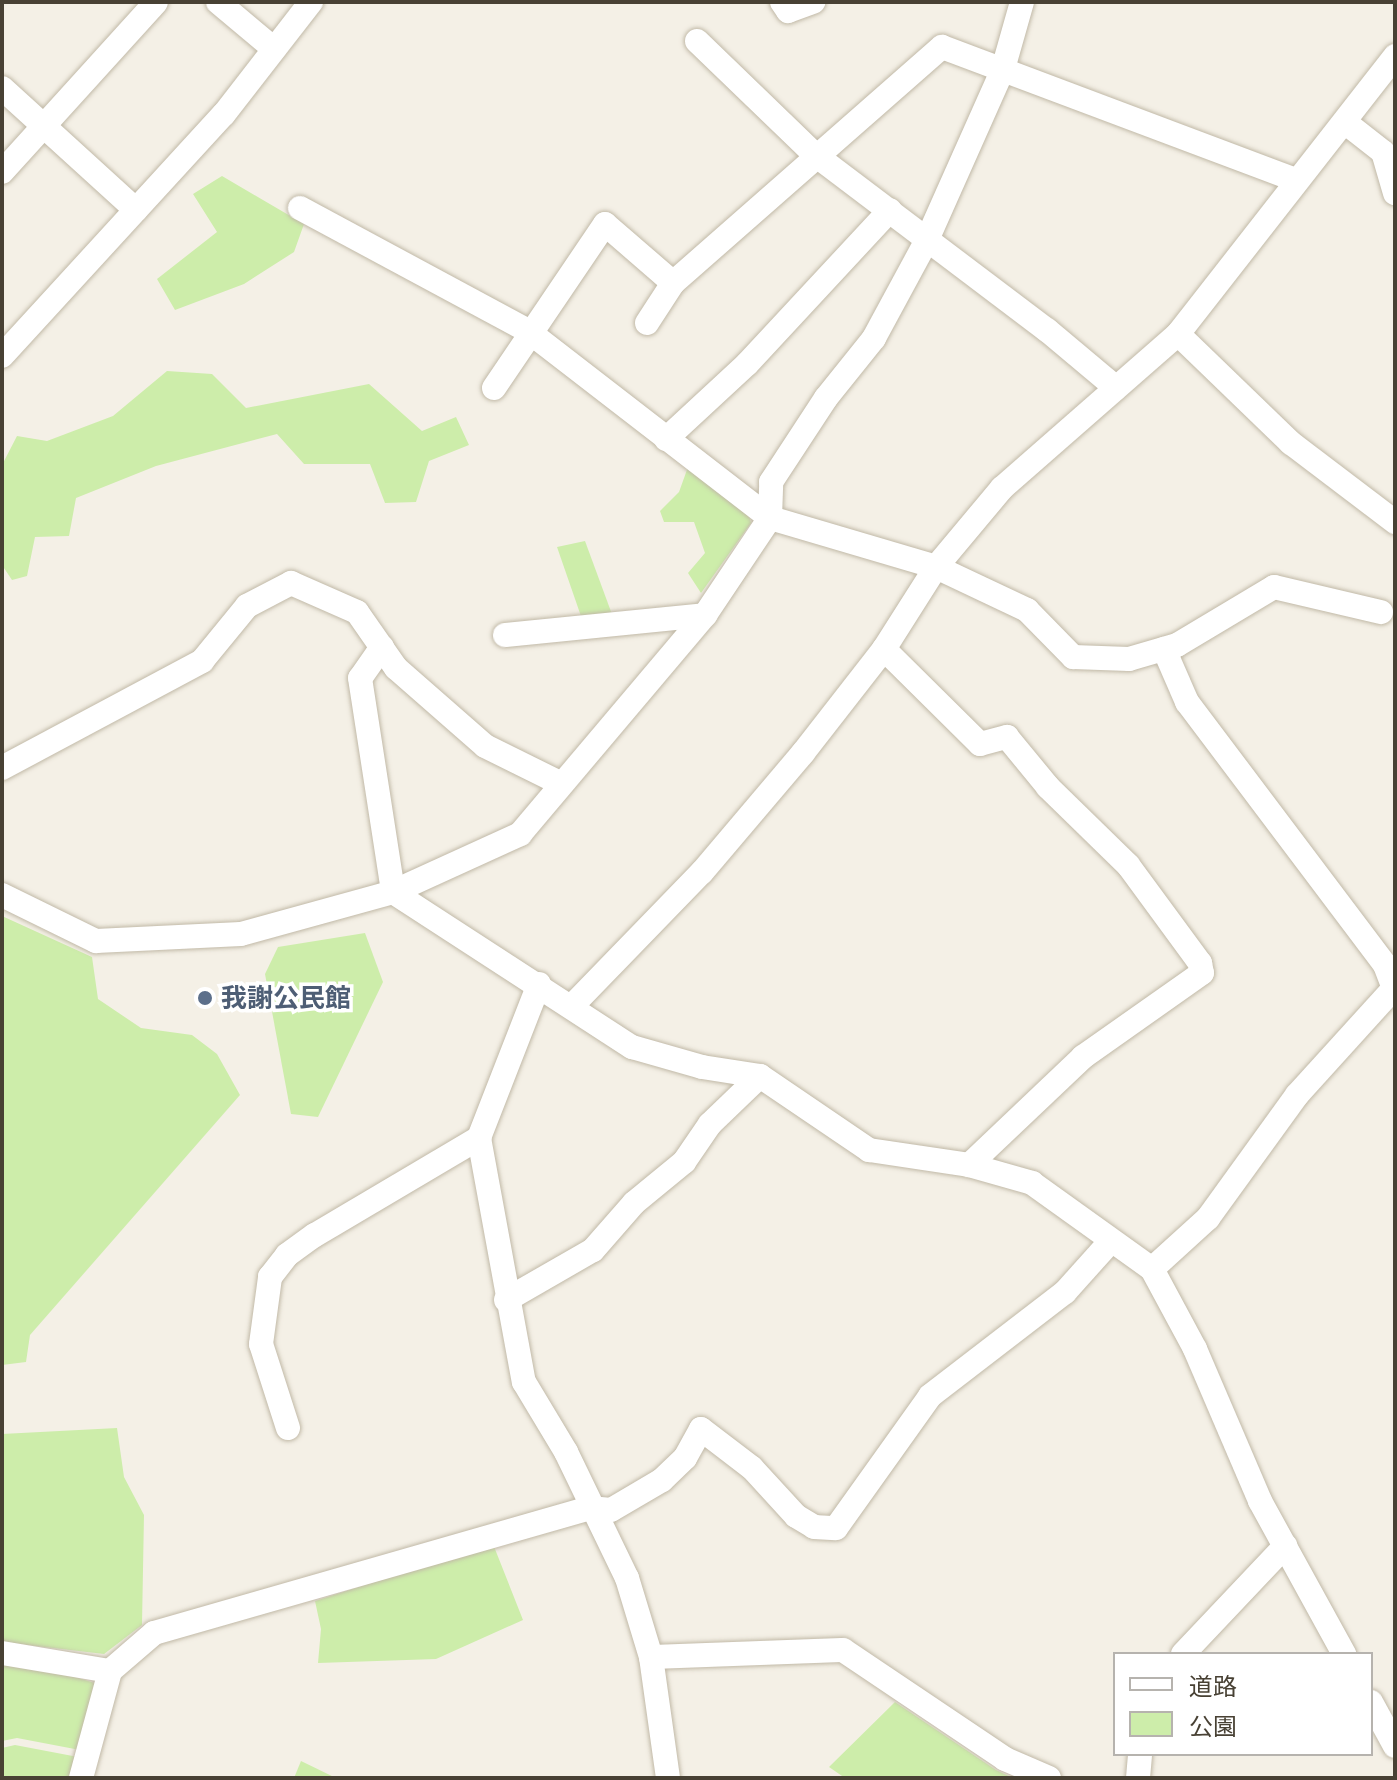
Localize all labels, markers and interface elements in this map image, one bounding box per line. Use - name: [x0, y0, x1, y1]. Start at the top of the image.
- place label: 我謝公民館: [221, 982, 351, 1014]
- marker: 我謝公民館: [196, 989, 214, 1007]
- legend: [1113, 1652, 1373, 1756]
- text: 道路: [1189, 1669, 1237, 1702]
- text: 公園: [1189, 1709, 1237, 1742]

